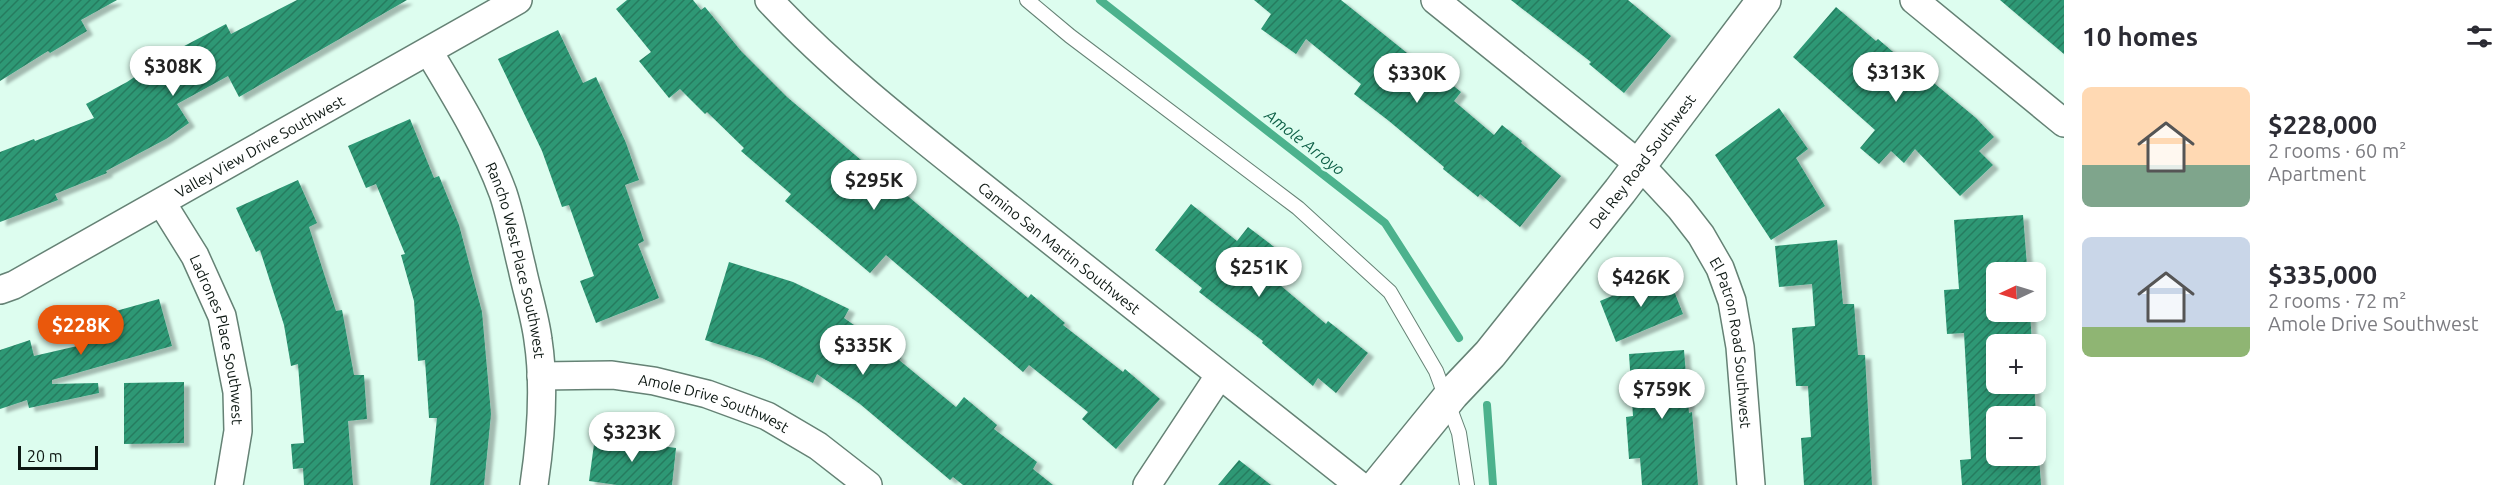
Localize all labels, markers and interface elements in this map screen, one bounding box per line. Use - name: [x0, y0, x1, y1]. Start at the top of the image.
- icon: filters: [2463, 20, 2496, 53]
- text: 10 homes: [2082, 22, 2198, 51]
- pin: $308K: [131, 46, 215, 97]
- pin: $313K: [1854, 52, 1938, 103]
- pin: $330K: [1375, 53, 1459, 104]
- text: $308K: [144, 54, 202, 77]
- text: $313K: [1867, 60, 1925, 83]
- text: $330K: [1388, 61, 1446, 84]
- street label: Valley View Drive Southwest: [172, 91, 347, 201]
- street label: Del Rey Road Southwest: [1585, 91, 1699, 232]
- water label: Amole Arroyo: [1261, 105, 1349, 179]
- text: $228,000: [2268, 110, 2377, 139]
- icon: home: [2130, 111, 2202, 183]
- text: 2 rooms · 60 m²: [2268, 139, 2406, 162]
- street label: Rancho West Place Southwest: [483, 159, 549, 359]
- pin: $295K: [832, 160, 916, 211]
- text: Apartment: [2268, 162, 2366, 185]
- text: $295K: [845, 168, 903, 191]
- street label: Camino San Martin Southwest: [975, 178, 1144, 317]
- pin: $251K: [1217, 247, 1301, 298]
- street label: Ladrones Place Southwest: [187, 252, 246, 425]
- street label: El Patron Road Southwest: [1707, 254, 1755, 429]
- text: $251K: [1230, 255, 1288, 278]
- pin: $426K: [1599, 257, 1683, 308]
- text: $335,000: [2268, 260, 2377, 289]
- icon: home: [2130, 261, 2202, 333]
- north arrow: [1986, 262, 2046, 322]
- map controls: [1986, 262, 2046, 466]
- text: $426K: [1612, 265, 1670, 288]
- text: 2 rooms · 72 m²: [2268, 289, 2406, 312]
- pin: $228K: [39, 305, 123, 356]
- text: Amole Drive Southwest: [2268, 312, 2479, 335]
- text: $228K: [52, 313, 110, 336]
- pin: $335K: [821, 325, 905, 376]
- text: $335K: [834, 333, 892, 356]
- button: +: [1986, 334, 2046, 394]
- pin: $759K: [1620, 369, 1704, 420]
- street label: Amole Drive Southwest: [637, 370, 792, 436]
- text: $759K: [1633, 377, 1691, 400]
- button: −: [1986, 406, 2046, 466]
- pin: $323K: [590, 412, 674, 463]
- text: $323K: [603, 420, 661, 443]
- scale bar: [18, 443, 98, 470]
- text: 20 m: [27, 447, 63, 465]

